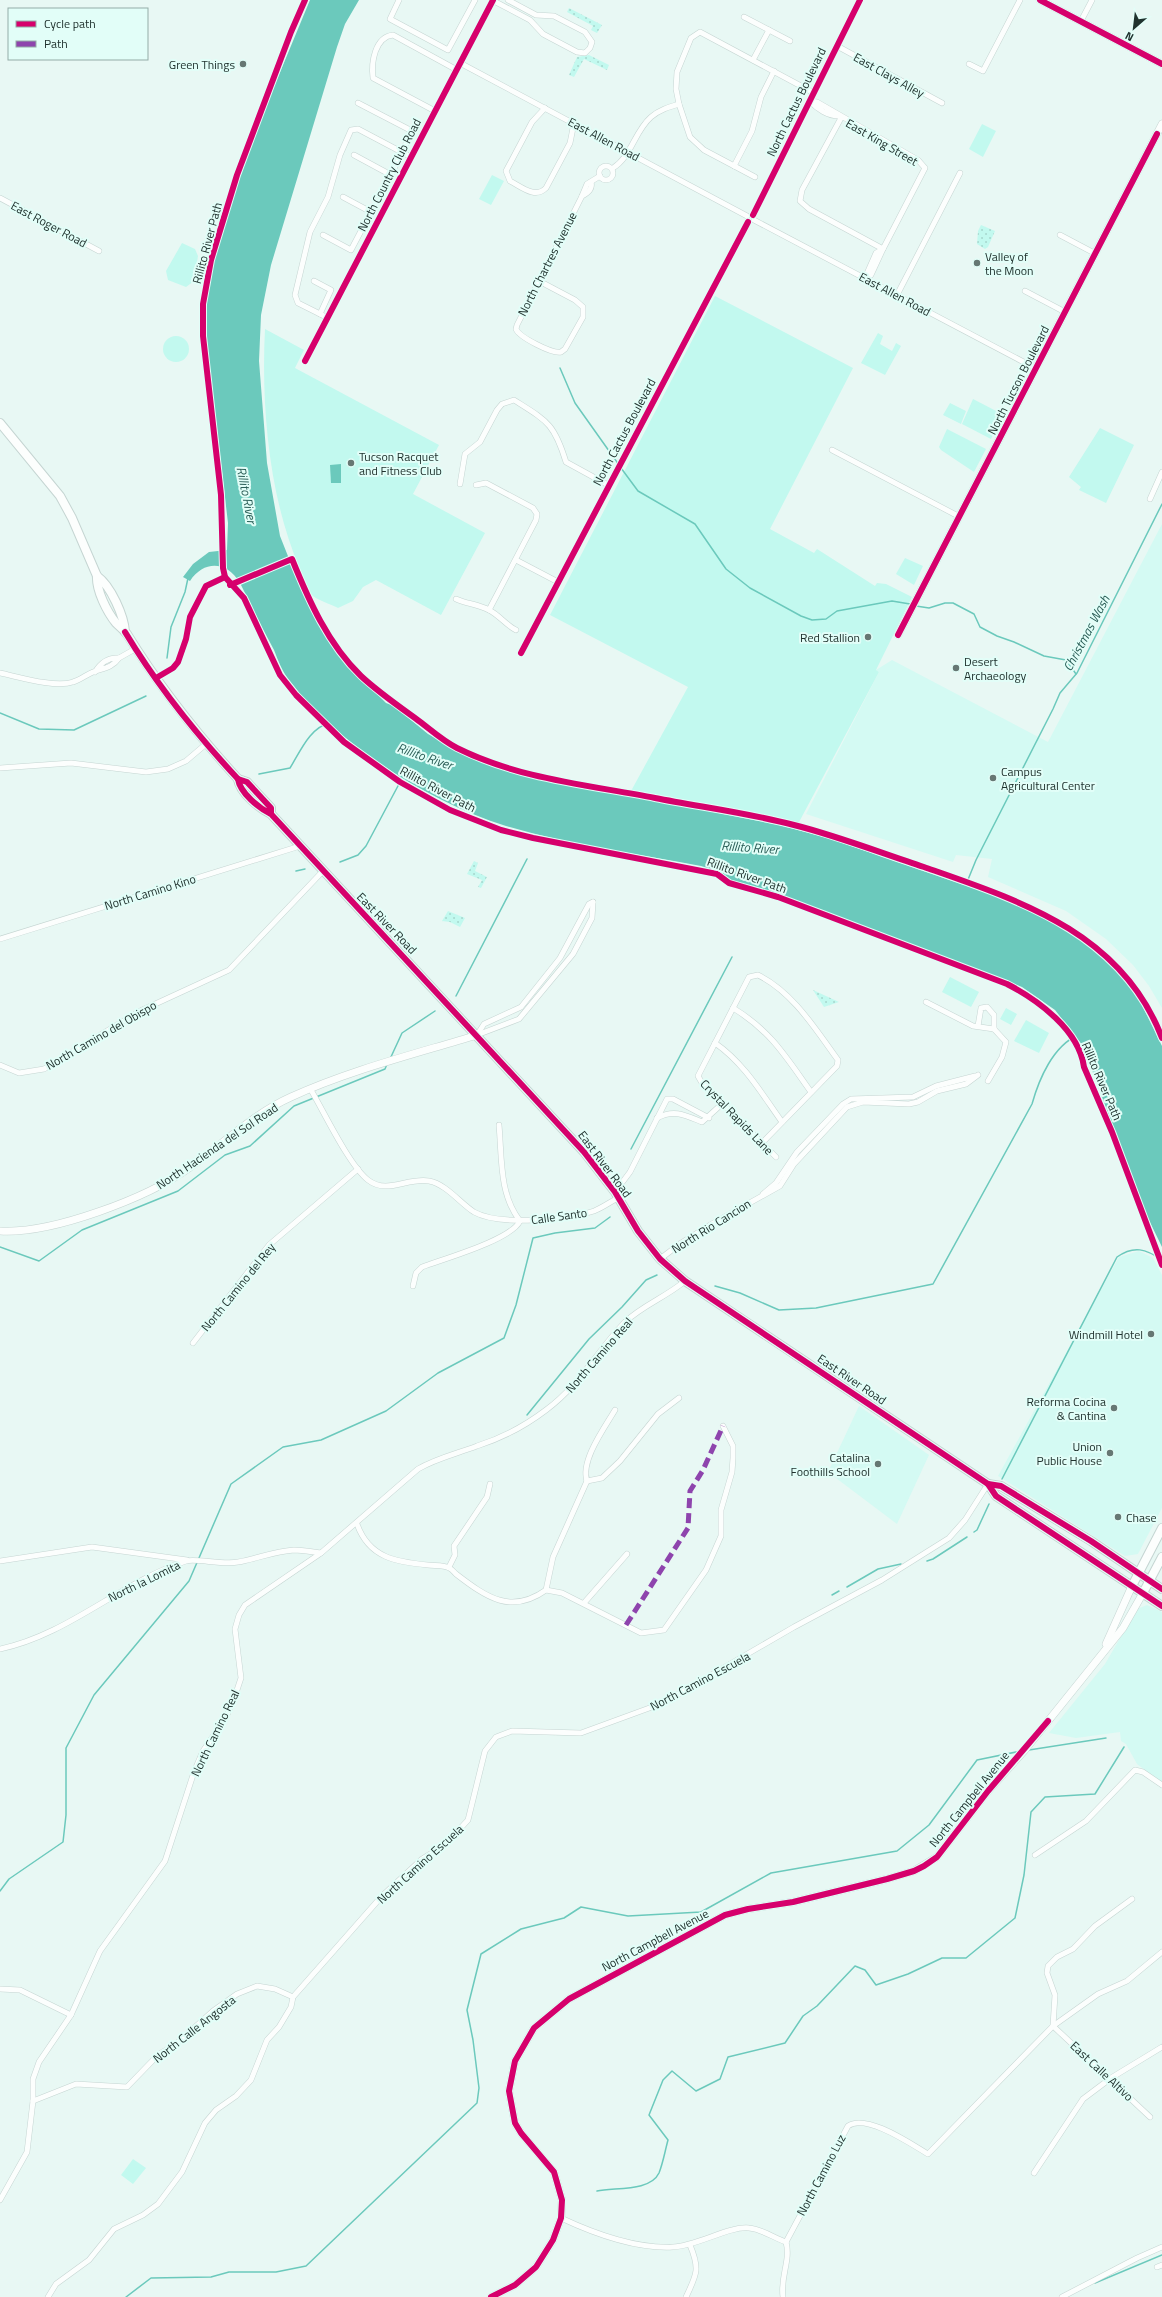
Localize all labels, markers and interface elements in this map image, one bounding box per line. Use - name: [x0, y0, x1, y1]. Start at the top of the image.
- legend: [8, 8, 148, 60]
- north arrow: [1114, 8, 1154, 48]
- text: Cycle path: [44, 14, 96, 33]
- text: N: [1122, 28, 1136, 46]
- text: Path: [44, 34, 68, 53]
- street label: North Cactus Boulevard: [761, 44, 831, 160]
- street label: East Clays Alley: [850, 48, 928, 102]
- place label: Green Things: [169, 55, 235, 74]
- marker: Green Things: [238, 59, 248, 69]
- street label: East Allen Road: [565, 112, 643, 166]
- street label: East King Street: [842, 114, 922, 171]
- street label: North Country Club Road: [352, 115, 426, 235]
- street label: East Roger Road: [8, 196, 90, 252]
- street label: Rillito River Path: [187, 200, 227, 286]
- street label: North Chartres Avenue: [512, 208, 582, 320]
- place label: Valley of the Moon: [985, 247, 1034, 280]
- marker: Valley of the Moon: [972, 258, 982, 268]
- street label: East Allen Road: [856, 267, 934, 321]
- street label: North Tucson Boulevard: [982, 322, 1054, 438]
- street label: North Cactus Boulevard: [588, 375, 660, 489]
- place label: Tucson Racquet and Fitness Club: [359, 447, 442, 480]
- marker: Tucson Racquet and Fitness Club: [346, 458, 356, 468]
- water label: Rillito River: [232, 465, 263, 527]
- water label: Christmas Wash: [1058, 591, 1115, 675]
- place label: Red Stallion: [800, 628, 860, 647]
- marker: Red Stallion: [863, 632, 873, 642]
- place label: Desert Archaeology: [964, 652, 1027, 685]
- marker: Desert Archaeology: [951, 663, 961, 673]
- water label: Rillito River: [395, 737, 457, 775]
- street label: Rillito River Path: [397, 761, 479, 817]
- place label: Campus Agricultural Center: [1001, 762, 1095, 795]
- marker: Campus Agricultural Center: [988, 773, 998, 783]
- water label: Rillito River: [721, 835, 781, 859]
- street label: Rillito River Path: [704, 852, 790, 898]
- street label: North Camino Kino: [102, 869, 198, 915]
- street label: East River Road: [353, 888, 421, 958]
- street label: North Camino del Obispo: [42, 995, 160, 1075]
- street label: Rillito River Path: [1077, 1039, 1127, 1123]
- street label: Crystal Rapids Lane: [696, 1075, 778, 1159]
- street label: North Hacienda del Sol Road: [152, 1098, 282, 1194]
- street label: East River Road: [573, 1126, 637, 1202]
- street label: North Rio Cancion: [668, 1194, 754, 1258]
- street label: Calle Santo: [530, 1203, 588, 1229]
- street label: North Camino del Rey: [196, 1238, 280, 1335]
- street label: North Camino Real: [561, 1313, 637, 1397]
- place label: Windmill Hotel: [1069, 1325, 1143, 1344]
- marker: Windmill Hotel: [1146, 1329, 1156, 1339]
- street label: East River Road: [814, 1349, 890, 1409]
- place label: Reforma Cocina & Cantina: [1027, 1392, 1106, 1425]
- marker: Reforma Cocina & Cantina: [1109, 1403, 1119, 1413]
- place label: Union Public House: [1037, 1437, 1102, 1470]
- place label: Catalina Foothills School: [791, 1448, 870, 1481]
- marker: Union Public House: [1105, 1448, 1115, 1458]
- marker: Catalina Foothills School: [873, 1459, 883, 1469]
- place label: Chase: [1126, 1508, 1157, 1527]
- marker: Chase: [1113, 1512, 1123, 1522]
- street label: North la Lomita: [105, 1555, 183, 1607]
- street label: North Camino Escuela: [646, 1647, 754, 1715]
- street label: North Camino Real: [186, 1686, 244, 1780]
- street label: North Campbell Avenue: [924, 1747, 1014, 1851]
- street label: North Camino Escuela: [372, 1820, 468, 1908]
- street label: North Campbell Avenue: [598, 1904, 712, 1976]
- street label: North Calle Angosta: [149, 1991, 239, 2067]
- street label: East Calle Altivo: [1066, 2037, 1138, 2105]
- street label: North Camino Luz: [791, 2131, 851, 2219]

